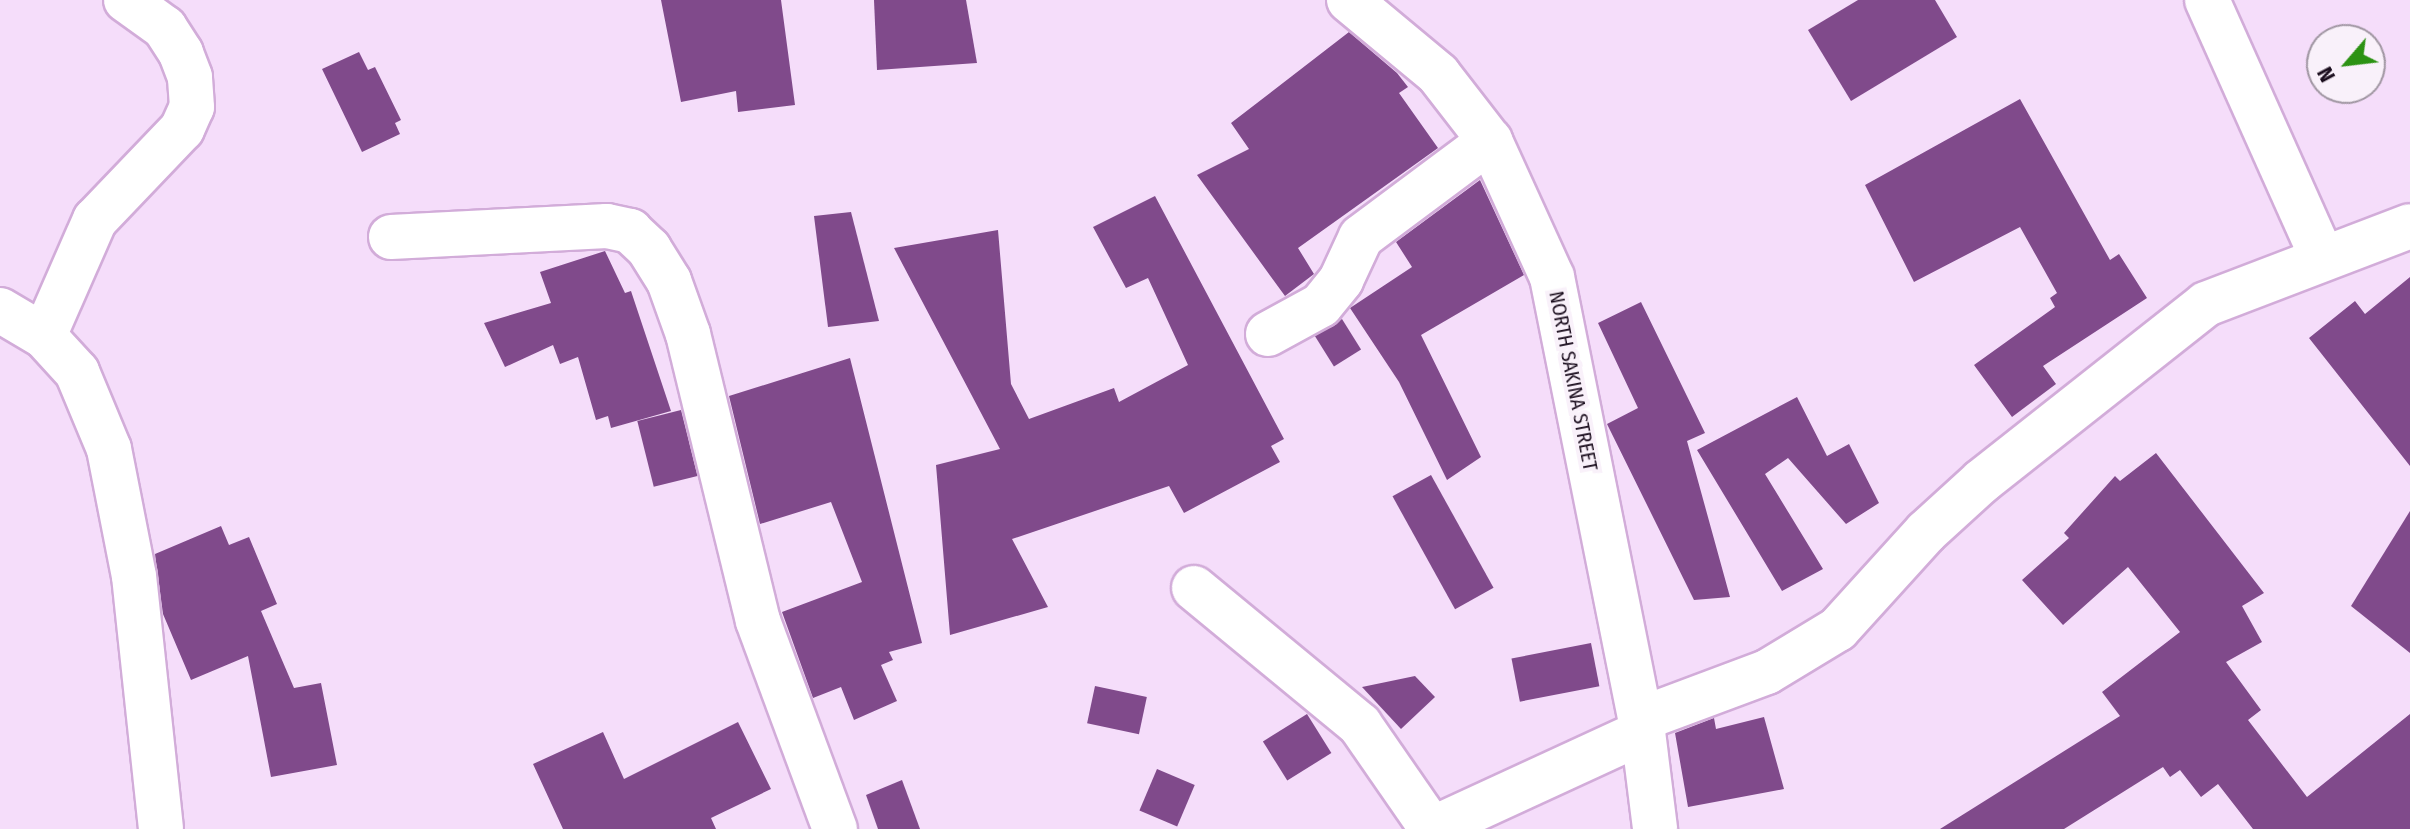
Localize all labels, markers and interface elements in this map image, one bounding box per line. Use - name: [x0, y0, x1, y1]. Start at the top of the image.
- north arrow: [2306, 24, 2386, 104]
- text: N: [2311, 62, 2341, 87]
- street label: NORTH SAKINA STREET: [1544, 289, 1602, 473]

